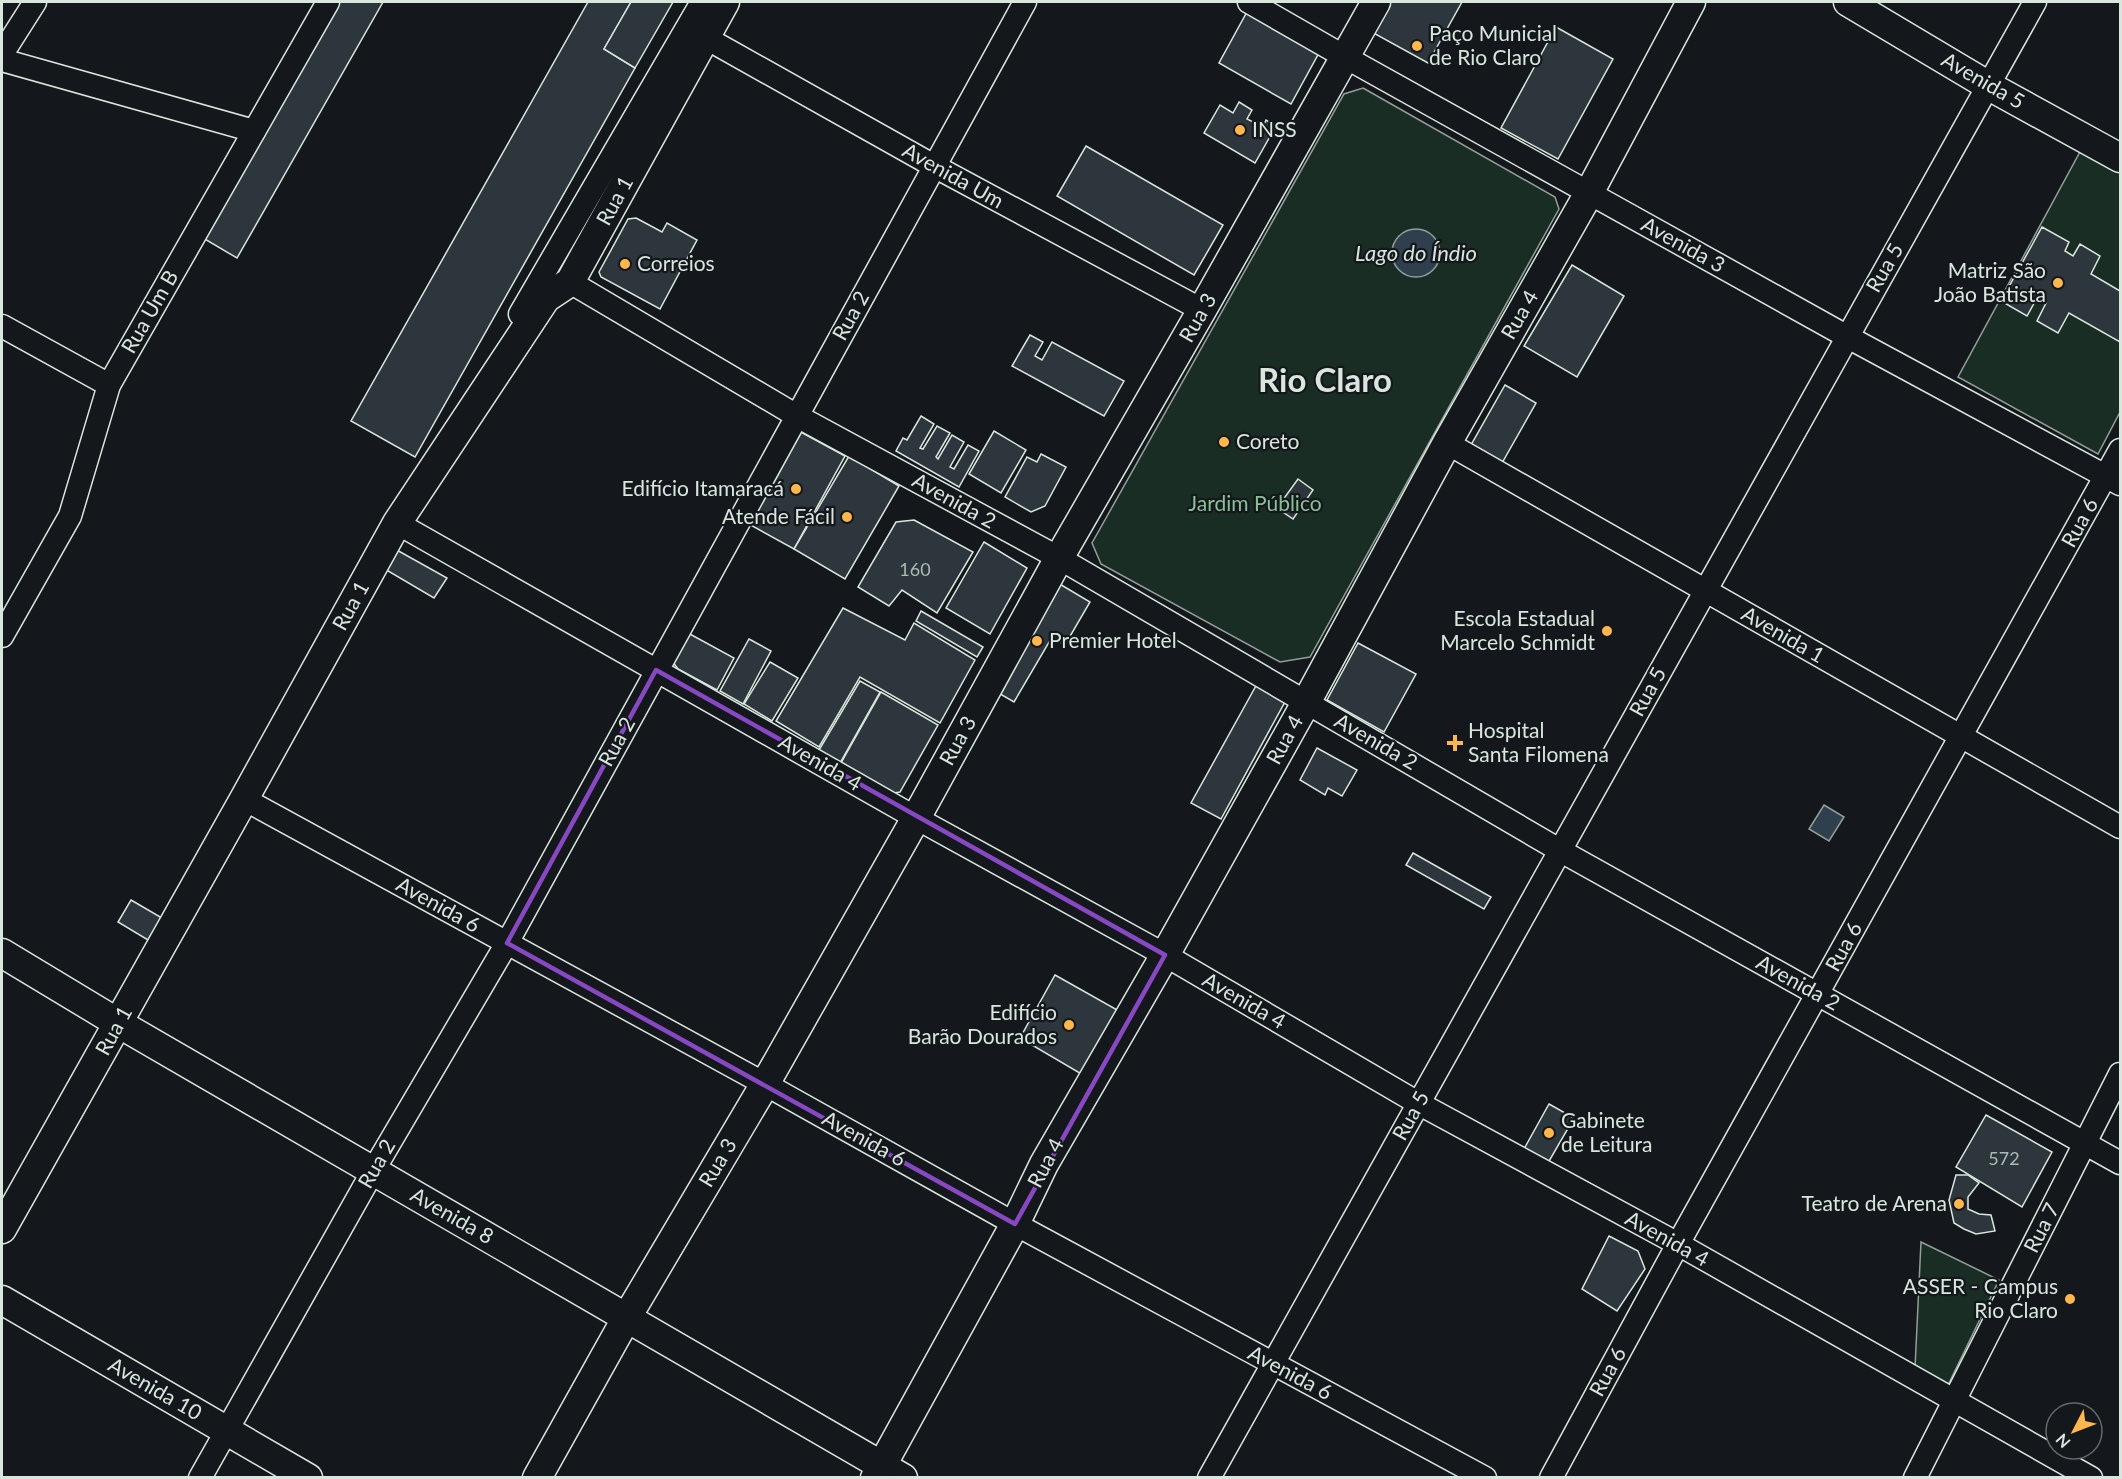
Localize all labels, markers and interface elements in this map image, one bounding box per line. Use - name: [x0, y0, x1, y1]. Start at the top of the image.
- place label: Paço Municial de Rio Claro: [1429, 20, 1557, 69]
- marker: Paço Municial de Rio Claro: [1410, 39, 1424, 53]
- street label: Avenida 5: [1938, 46, 2030, 113]
- place label: INSS: [1252, 116, 1297, 141]
- marker: INSS: [1233, 123, 1247, 137]
- street label: Avenida Um: [899, 137, 1009, 213]
- street label: Rua 1: [590, 171, 637, 229]
- street label: Avenida 3: [1638, 211, 1730, 277]
- street label: Rua 5: [1860, 238, 1908, 296]
- water label: Lago do Índio: [1355, 239, 1477, 266]
- place label: Correios: [637, 250, 715, 275]
- marker: Correios: [618, 257, 632, 271]
- place label: Matriz São João Batista: [1934, 257, 2046, 306]
- street label: Rua Um B: [115, 265, 182, 357]
- marker: Matriz São João Batista: [2051, 276, 2065, 290]
- street label: Rua 4: [1495, 285, 1543, 343]
- street label: Rua 2: [826, 286, 873, 344]
- street label: Rua 3: [1173, 288, 1221, 346]
- district label: Rio Claro: [1258, 359, 1392, 399]
- place label: Coreto: [1236, 428, 1299, 453]
- marker: Coreto: [1217, 435, 1231, 449]
- street label: Avenida 2: [909, 467, 1001, 533]
- place label: Edifício Itamaracá: [622, 475, 784, 500]
- marker: Edifício Itamaracá: [789, 482, 803, 496]
- park label: Jardim Público: [1188, 490, 1322, 515]
- street label: Rua 6: [2055, 493, 2102, 551]
- place label: Atende Fácil: [722, 503, 835, 528]
- marker: Atende Fácil: [840, 510, 854, 524]
- house number: 160: [899, 558, 931, 580]
- street label: Rua 1: [326, 576, 373, 634]
- street label: Avenida 1: [1738, 600, 1830, 667]
- place label: Escola Estadual Marcelo Schmidt: [1440, 605, 1595, 654]
- marker: Escola Estadual Marcelo Schmidt: [1600, 624, 1614, 638]
- place label: Premier Hotel: [1049, 627, 1177, 652]
- marker: Premier Hotel: [1030, 634, 1044, 648]
- street label: Rua 5: [1623, 662, 1670, 720]
- street label: Avenida 2: [1331, 707, 1423, 774]
- street label: Rua 4: [1260, 710, 1307, 768]
- street label: Rua 3: [933, 711, 980, 769]
- street label: Rua 2: [592, 712, 639, 770]
- place label: Hospital Santa Filomena: [1468, 717, 1609, 766]
- street label: Avenida 4: [775, 728, 867, 795]
- marker: Hospital Santa Filomena: [1446, 734, 1464, 752]
- street label: Avenida 6: [393, 871, 485, 937]
- street label: Rua 6: [1819, 917, 1866, 975]
- street label: Avenida 2: [1753, 949, 1845, 1015]
- street label: Avenida 4: [1199, 966, 1291, 1033]
- place label: Edifício Barão Dourados: [908, 999, 1057, 1048]
- street label: Rua 1: [89, 1001, 136, 1059]
- marker: Edifício Barão Dourados: [1062, 1018, 1076, 1032]
- street label: Rua 5: [1386, 1086, 1433, 1144]
- street label: Avenida 6: [819, 1105, 911, 1171]
- place label: Gabinete de Leitura: [1561, 1107, 1653, 1156]
- marker: Gabinete de Leitura: [1542, 1126, 1556, 1140]
- street label: Rua 3: [692, 1133, 741, 1191]
- street label: Rua 4: [1021, 1133, 1068, 1191]
- street label: Rua 2: [352, 1134, 400, 1192]
- house number: 572: [1988, 1147, 2020, 1169]
- street label: Avenida 8: [407, 1181, 499, 1248]
- place label: Teatro de Arena: [1802, 1190, 1947, 1215]
- marker: Teatro de Arena: [1952, 1197, 1966, 1211]
- street label: Rua 7: [2018, 1198, 2064, 1256]
- street label: Avenida 4: [1622, 1205, 1714, 1271]
- place label: ASSER - Campus Rio Claro: [1903, 1273, 2058, 1322]
- marker: ASSER - Campus Rio Claro: [2063, 1292, 2077, 1306]
- street label: Avenida 6: [1244, 1339, 1337, 1404]
- street label: Rua 6: [1583, 1342, 1630, 1400]
- street label: Avenida 10: [105, 1351, 207, 1424]
- north arrow: [2044, 1401, 2104, 1461]
- text: N: [2051, 1430, 2074, 1452]

